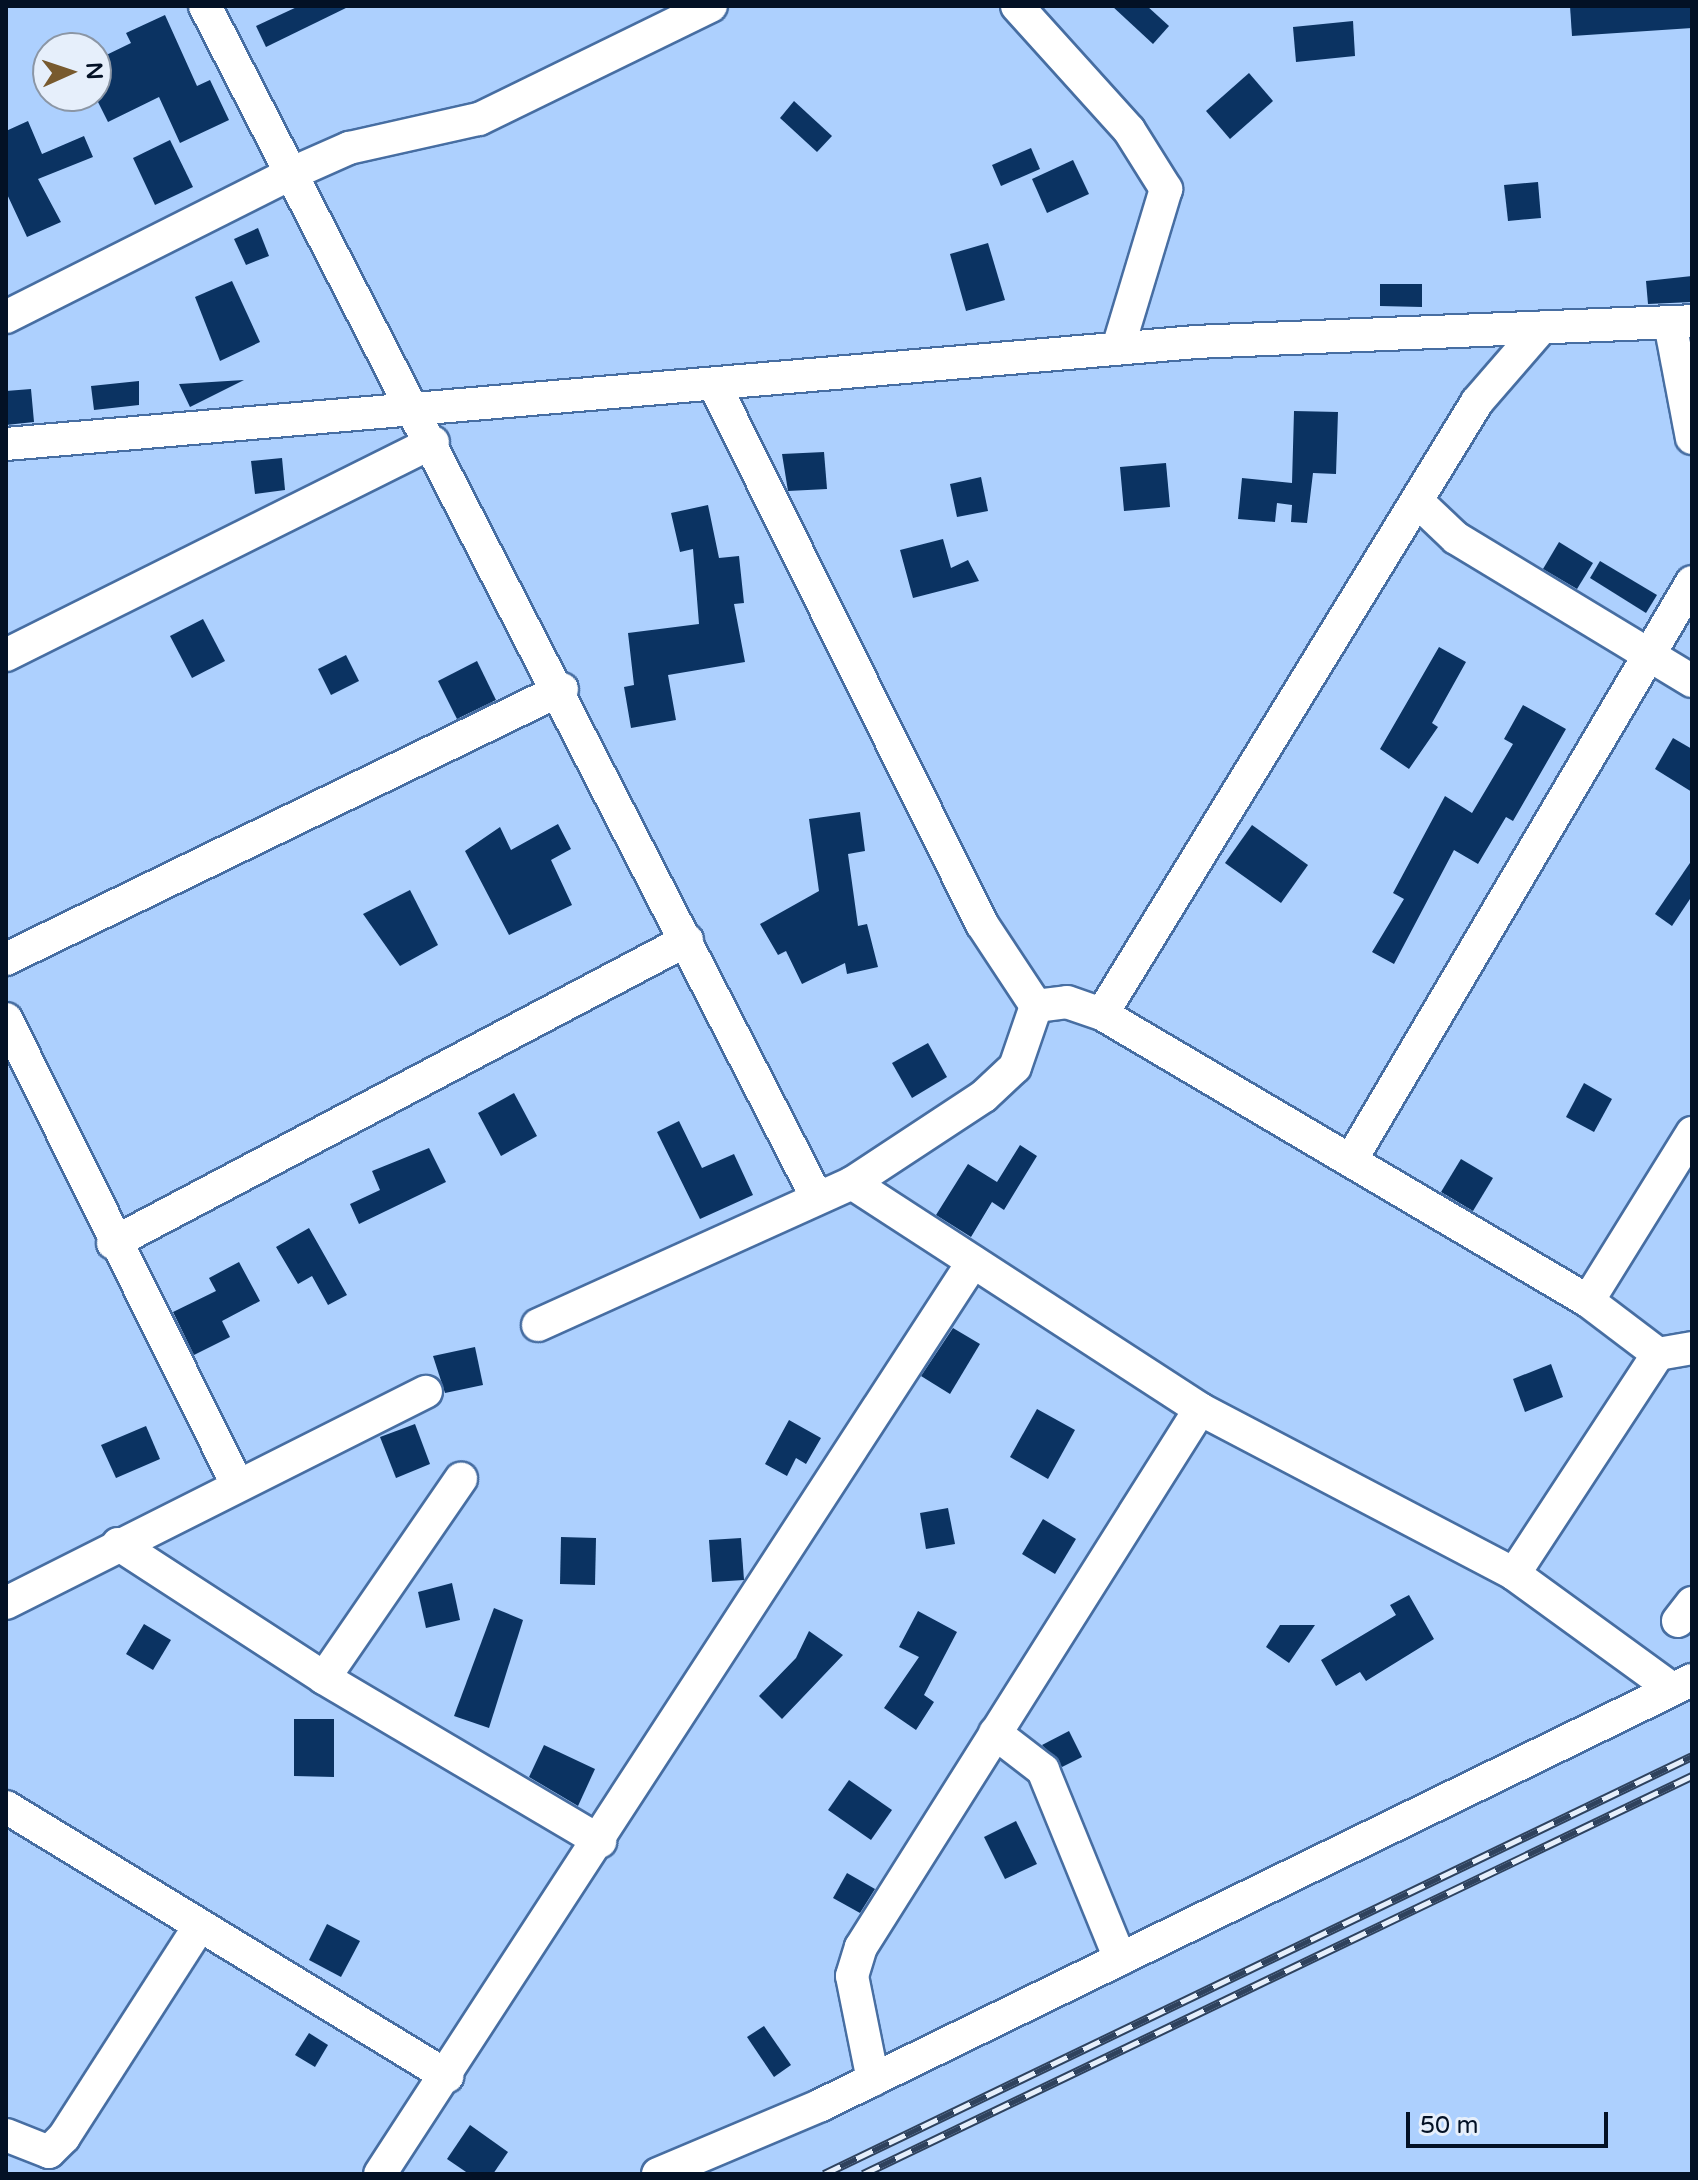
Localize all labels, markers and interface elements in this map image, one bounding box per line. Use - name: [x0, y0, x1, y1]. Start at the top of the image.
- north arrow: [32, 32, 112, 112]
- text: N: [81, 61, 107, 80]
- scale bar: [1410, 2096, 1612, 2146]
- text: 50 m: [1420, 2111, 1478, 2140]

